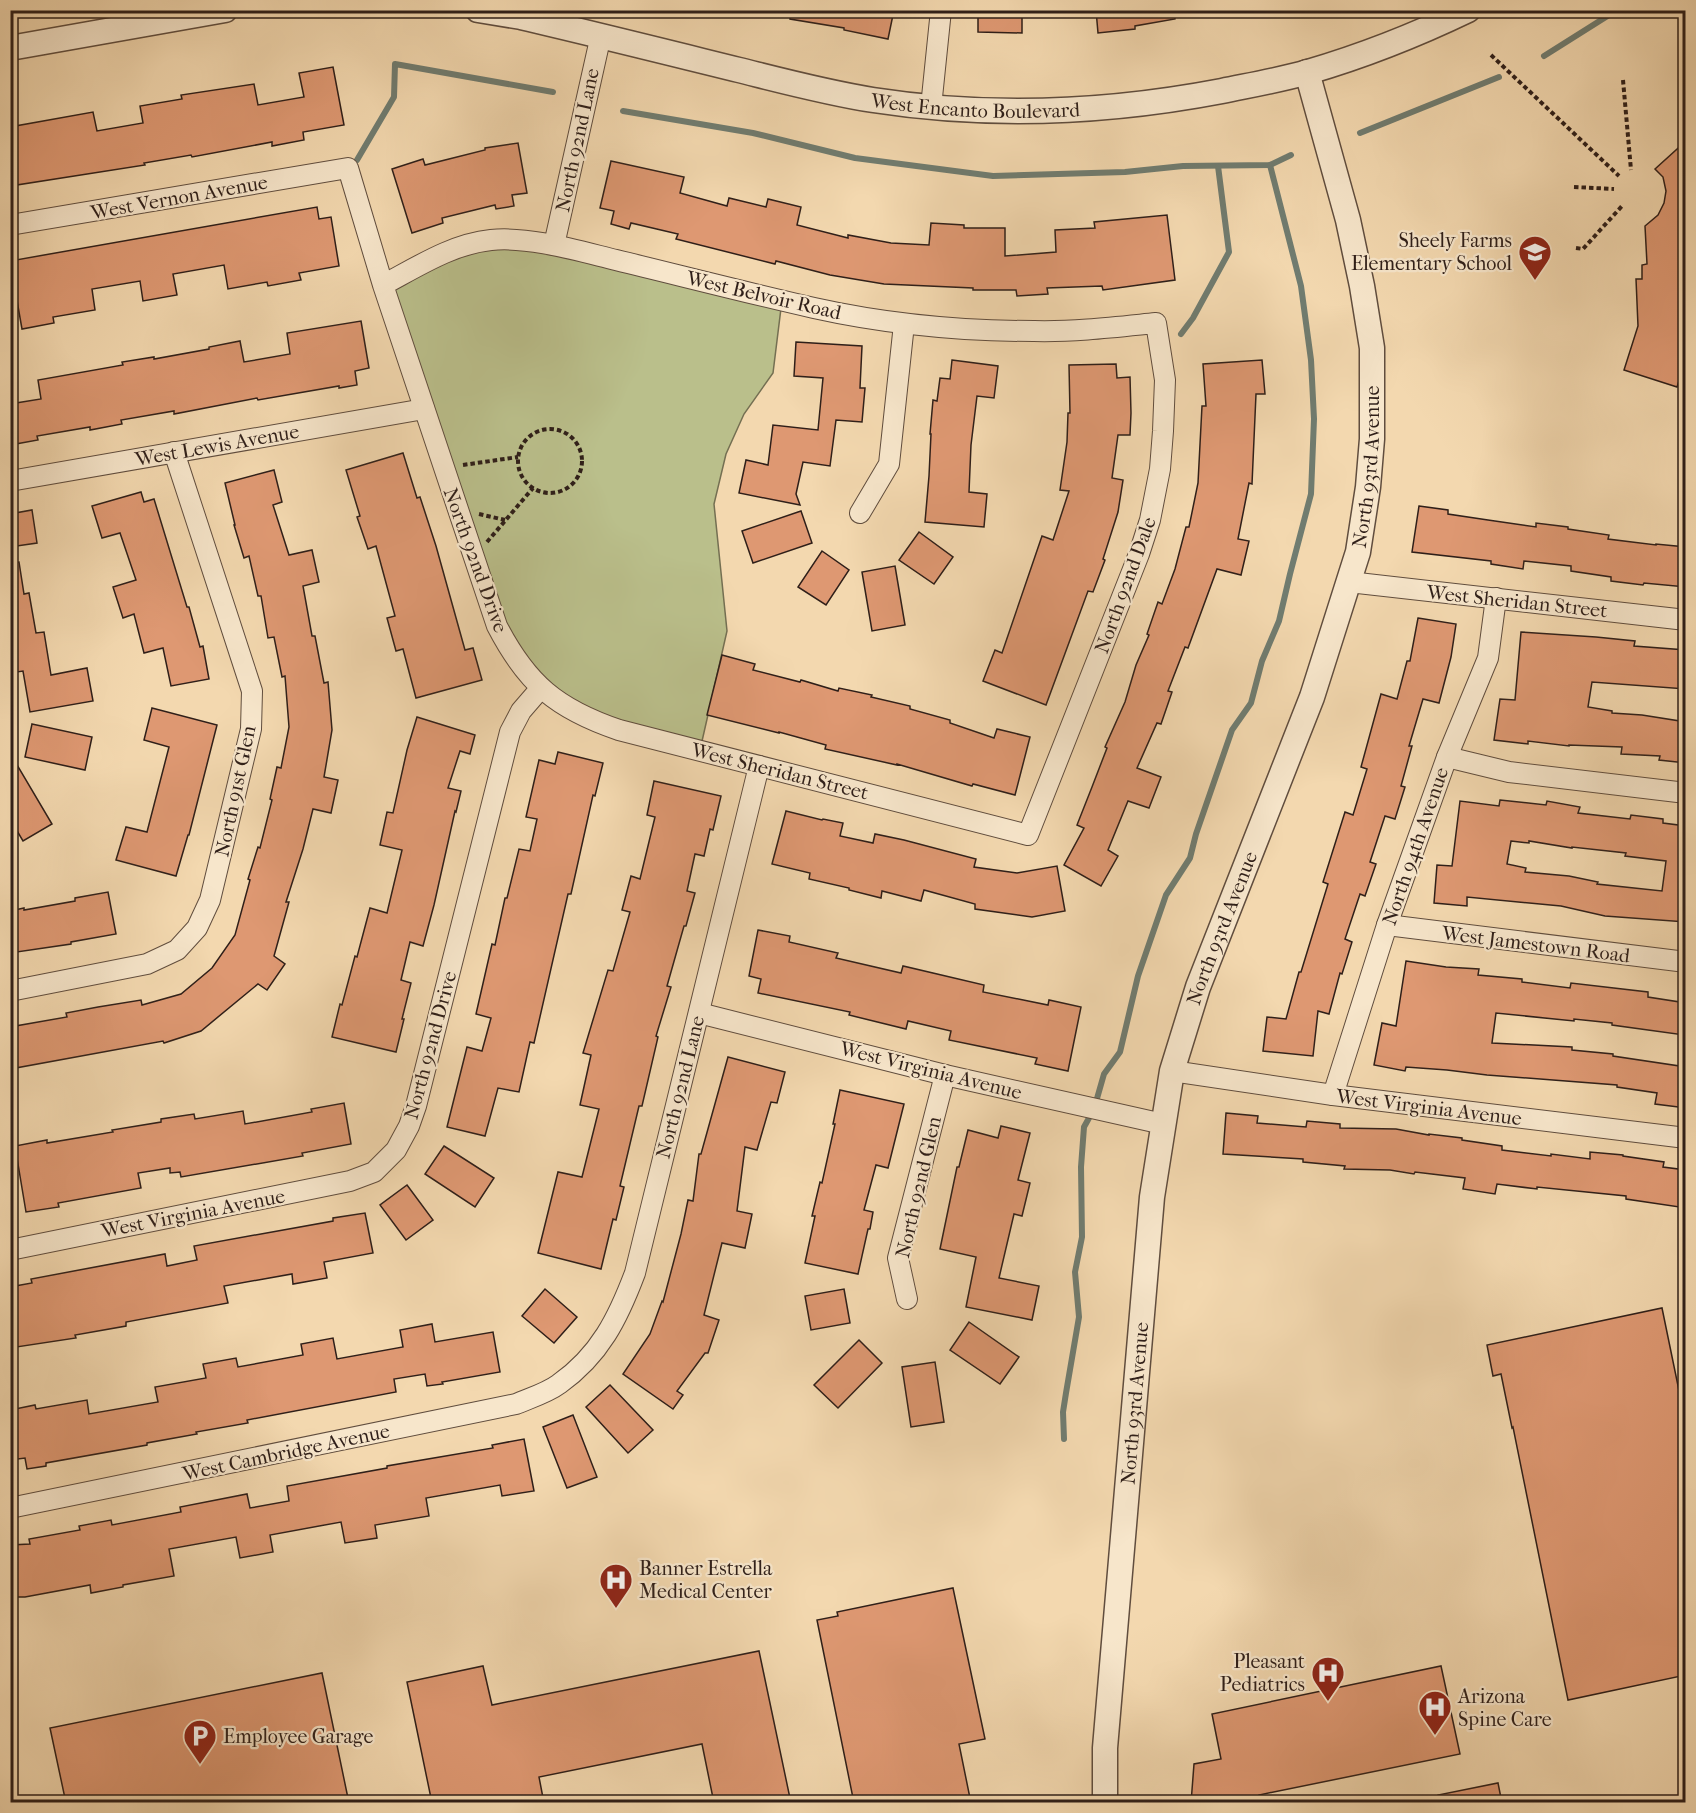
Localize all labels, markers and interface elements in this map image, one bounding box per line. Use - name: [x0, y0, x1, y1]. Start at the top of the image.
- street label: North 92nd Lane: [551, 66, 604, 214]
- street label: West Encanto Boulevard: [868, 89, 1082, 123]
- street label: West Vernon Avenue: [88, 171, 269, 225]
- place label: Sheely Farms Elementary School: [1351, 229, 1512, 275]
- school or university icon: Sheely Farms Elementary School: [1517, 234, 1553, 281]
- street label: West Belvoir Road: [683, 266, 844, 325]
- street label: North 93rd Avenue: [1348, 386, 1384, 550]
- street label: West Lewis Avenue: [132, 420, 301, 471]
- street label: North 92nd Drive: [439, 485, 512, 636]
- street label: North 92nd Dale: [1090, 514, 1161, 656]
- street label: West Sheridan Street: [1425, 580, 1608, 622]
- street label: North 91st Glen: [210, 723, 261, 859]
- street label: West Sheridan Street: [688, 738, 871, 805]
- street label: North 94th Avenue: [1378, 764, 1453, 928]
- street label: North 93rd Avenue: [1182, 848, 1262, 1008]
- street label: West Jamestown Road: [1440, 921, 1632, 968]
- street label: North 92nd Drive: [400, 968, 461, 1122]
- street label: North 92nd Lane: [652, 1013, 709, 1161]
- street label: West Virginia Avenue: [837, 1037, 1024, 1104]
- street label: West Virginia Avenue: [1334, 1085, 1523, 1130]
- street label: North 92nd Glen: [891, 1114, 946, 1260]
- street label: West Virginia Avenue: [98, 1184, 287, 1243]
- street label: North 93rd Avenue: [1117, 1321, 1153, 1485]
- street label: West Cambridge Avenue: [179, 1419, 392, 1486]
- place label: Banner Estrella Medical Center: [639, 1557, 773, 1603]
- hospital icon: Banner Estrella Medical Center: [598, 1562, 634, 1609]
- place label: Pleasant Pediatrics: [1220, 1650, 1305, 1696]
- hospital icon: Pleasant Pediatrics: [1310, 1655, 1346, 1702]
- place label: Arizona Spine Care: [1457, 1685, 1552, 1731]
- hospital icon: Arizona Spine Care: [1417, 1689, 1453, 1736]
- parking icon: Employee Garage: [182, 1718, 218, 1765]
- place label: Employee Garage: [223, 1725, 374, 1748]

